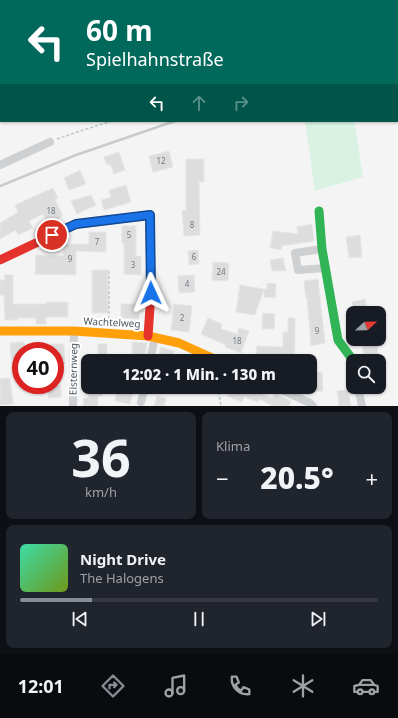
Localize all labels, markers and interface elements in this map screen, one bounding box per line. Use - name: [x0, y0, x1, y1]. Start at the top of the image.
- text: 60 m: [86, 11, 153, 49]
- icon: left: [20, 16, 72, 68]
- text: Spielhahnstraße: [86, 47, 224, 71]
- icon: left: [146, 92, 168, 114]
- icon: ahead: [188, 92, 210, 114]
- icon: right: [230, 92, 252, 114]
- house number: 12: [156, 155, 166, 166]
- house number: 18: [46, 205, 56, 216]
- pin: [35, 218, 69, 252]
- house number: 8: [190, 219, 195, 230]
- icon: arrive: [41, 224, 63, 246]
- house number: 5: [127, 229, 132, 240]
- house number: 7: [95, 236, 100, 247]
- house number: 6: [192, 251, 197, 262]
- house number: 9: [68, 253, 73, 264]
- house number: 3: [131, 259, 136, 270]
- house number: 24: [216, 266, 226, 277]
- position arrow: [130, 272, 172, 314]
- house number: 4: [185, 278, 190, 289]
- north arrow: [346, 306, 386, 346]
- map controls: [346, 306, 386, 394]
- house number: 2: [180, 312, 185, 323]
- street label: Wachtelweg: [83, 314, 141, 330]
- house number: 9: [315, 325, 320, 336]
- house number: 18: [232, 335, 242, 346]
- speed limit sign: 40: [12, 342, 64, 394]
- street label: Elsternweg: [66, 343, 80, 395]
- button: search: [346, 354, 386, 394]
- text: 12:02 · 1 Min. · 130 m: [122, 364, 276, 384]
- text: 36: [71, 421, 131, 492]
- text: Klima: [216, 437, 250, 455]
- text: 20.5°: [260, 457, 334, 498]
- text: −: [216, 463, 229, 493]
- text: +: [365, 463, 378, 493]
- text: km/h: [85, 483, 117, 501]
- text: Night Drive: [80, 549, 166, 569]
- text: The Halogens: [80, 569, 164, 587]
- icon: previous: [69, 608, 91, 630]
- icon: pause: [188, 608, 210, 630]
- icon: next: [307, 608, 329, 630]
- icon: directions: [99, 672, 127, 700]
- icon: music: [162, 672, 190, 700]
- icon: phone: [226, 672, 254, 700]
- icon: climate: [289, 672, 317, 700]
- icon: car: [352, 672, 380, 700]
- text: 12:01: [18, 674, 64, 698]

